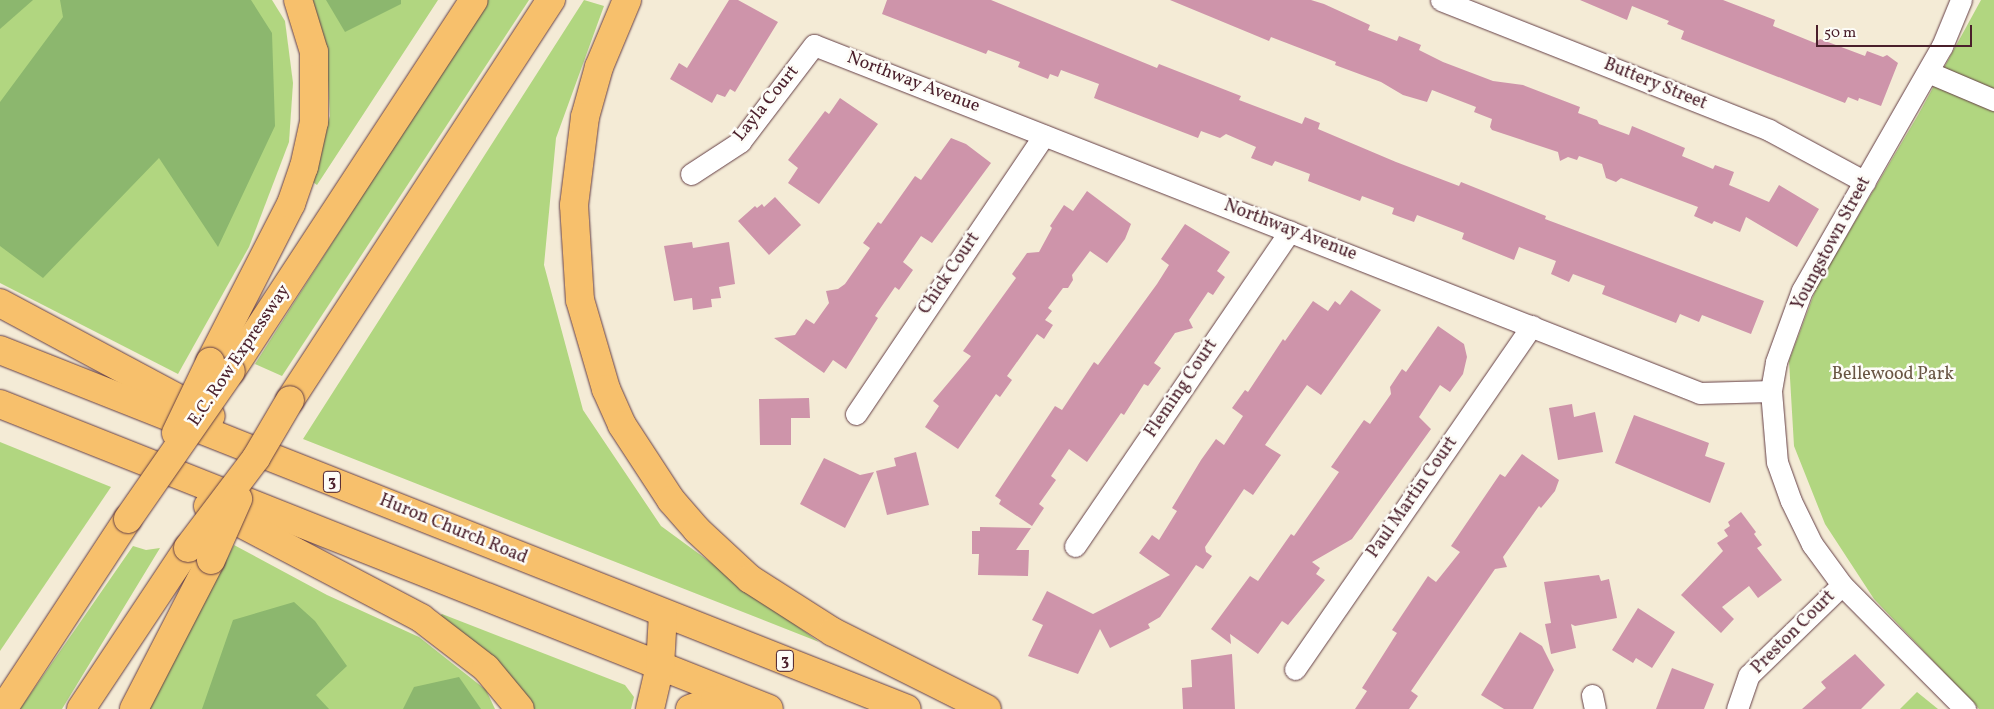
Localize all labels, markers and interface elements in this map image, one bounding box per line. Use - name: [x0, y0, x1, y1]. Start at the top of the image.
- scale bar: [1819, 15, 1975, 47]
- text: 50 m: [1824, 23, 1856, 44]
- street label: Northway Avenue: [843, 48, 983, 118]
- street label: Buttery Street: [1600, 54, 1710, 116]
- street label: Layla Court: [730, 62, 804, 146]
- street label: Youngstown Street: [1788, 174, 1876, 314]
- street label: Northway Avenue: [1220, 196, 1360, 266]
- street label: Chick Court: [915, 229, 985, 319]
- street label: E.C. Row Expressway: [184, 281, 296, 431]
- street label: Fleming Court: [1141, 336, 1223, 442]
- park label: Bellewood Park: [1832, 364, 1954, 386]
- street label: Paul Martin Court: [1363, 433, 1463, 563]
- road number: 3: [322, 468, 342, 496]
- street label: Huron Church Road: [376, 490, 530, 570]
- street label: Preston Court: [1748, 587, 1840, 679]
- road number: 3: [775, 648, 795, 674]

